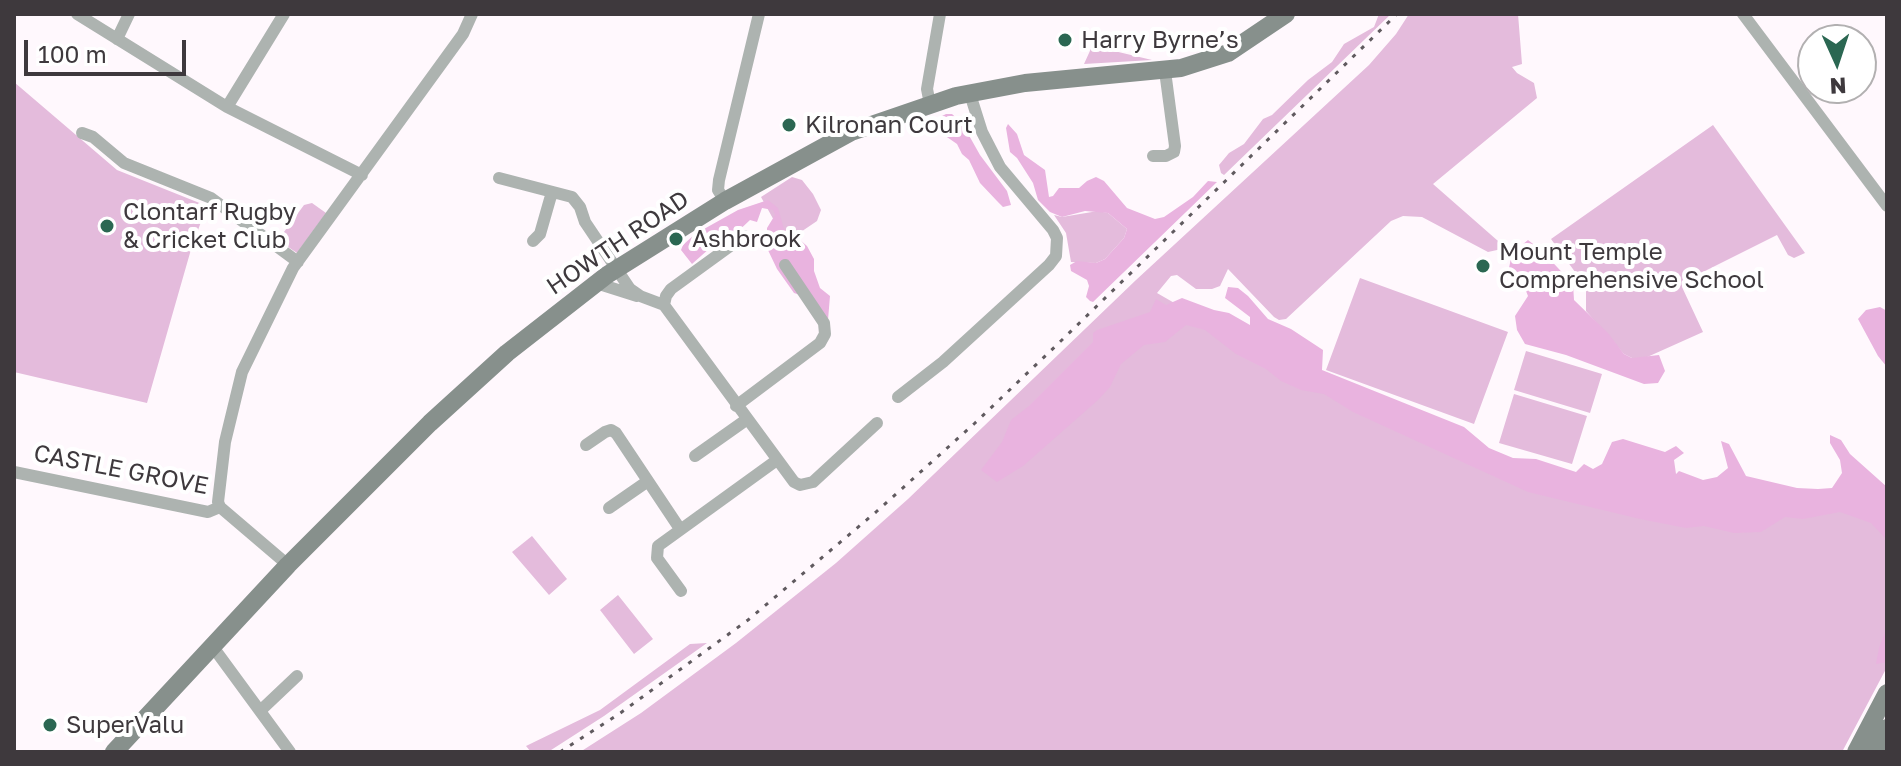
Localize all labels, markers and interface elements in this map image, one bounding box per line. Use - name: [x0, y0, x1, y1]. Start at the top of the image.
- scale bar: [28, 24, 190, 74]
- north arrow: [1797, 24, 1877, 104]
- place label: Harry Byrne’s: [1081, 26, 1239, 54]
- marker: Harry Byrne’s: [1056, 31, 1074, 49]
- text: 100 m: [38, 39, 107, 68]
- text: N: [1829, 73, 1847, 100]
- place label: Kilronan Court: [805, 111, 973, 139]
- marker: Kilronan Court: [780, 116, 798, 134]
- street label: HOWTH ROAD: [542, 185, 694, 301]
- place label: Clontarf Rugby & Cricket Club: [123, 198, 296, 254]
- marker: Clontarf Rugby & Cricket Club: [98, 217, 116, 235]
- place label: Ashbrook: [692, 225, 802, 253]
- marker: Ashbrook: [667, 230, 685, 248]
- place label: Mount Temple Comprehensive School: [1499, 238, 1764, 294]
- marker: Mount Temple Comprehensive School: [1474, 257, 1492, 275]
- street label: CASTLE GROVE: [31, 439, 211, 501]
- place label: SuperValu: [66, 711, 184, 739]
- marker: SuperValu: [41, 716, 59, 734]

